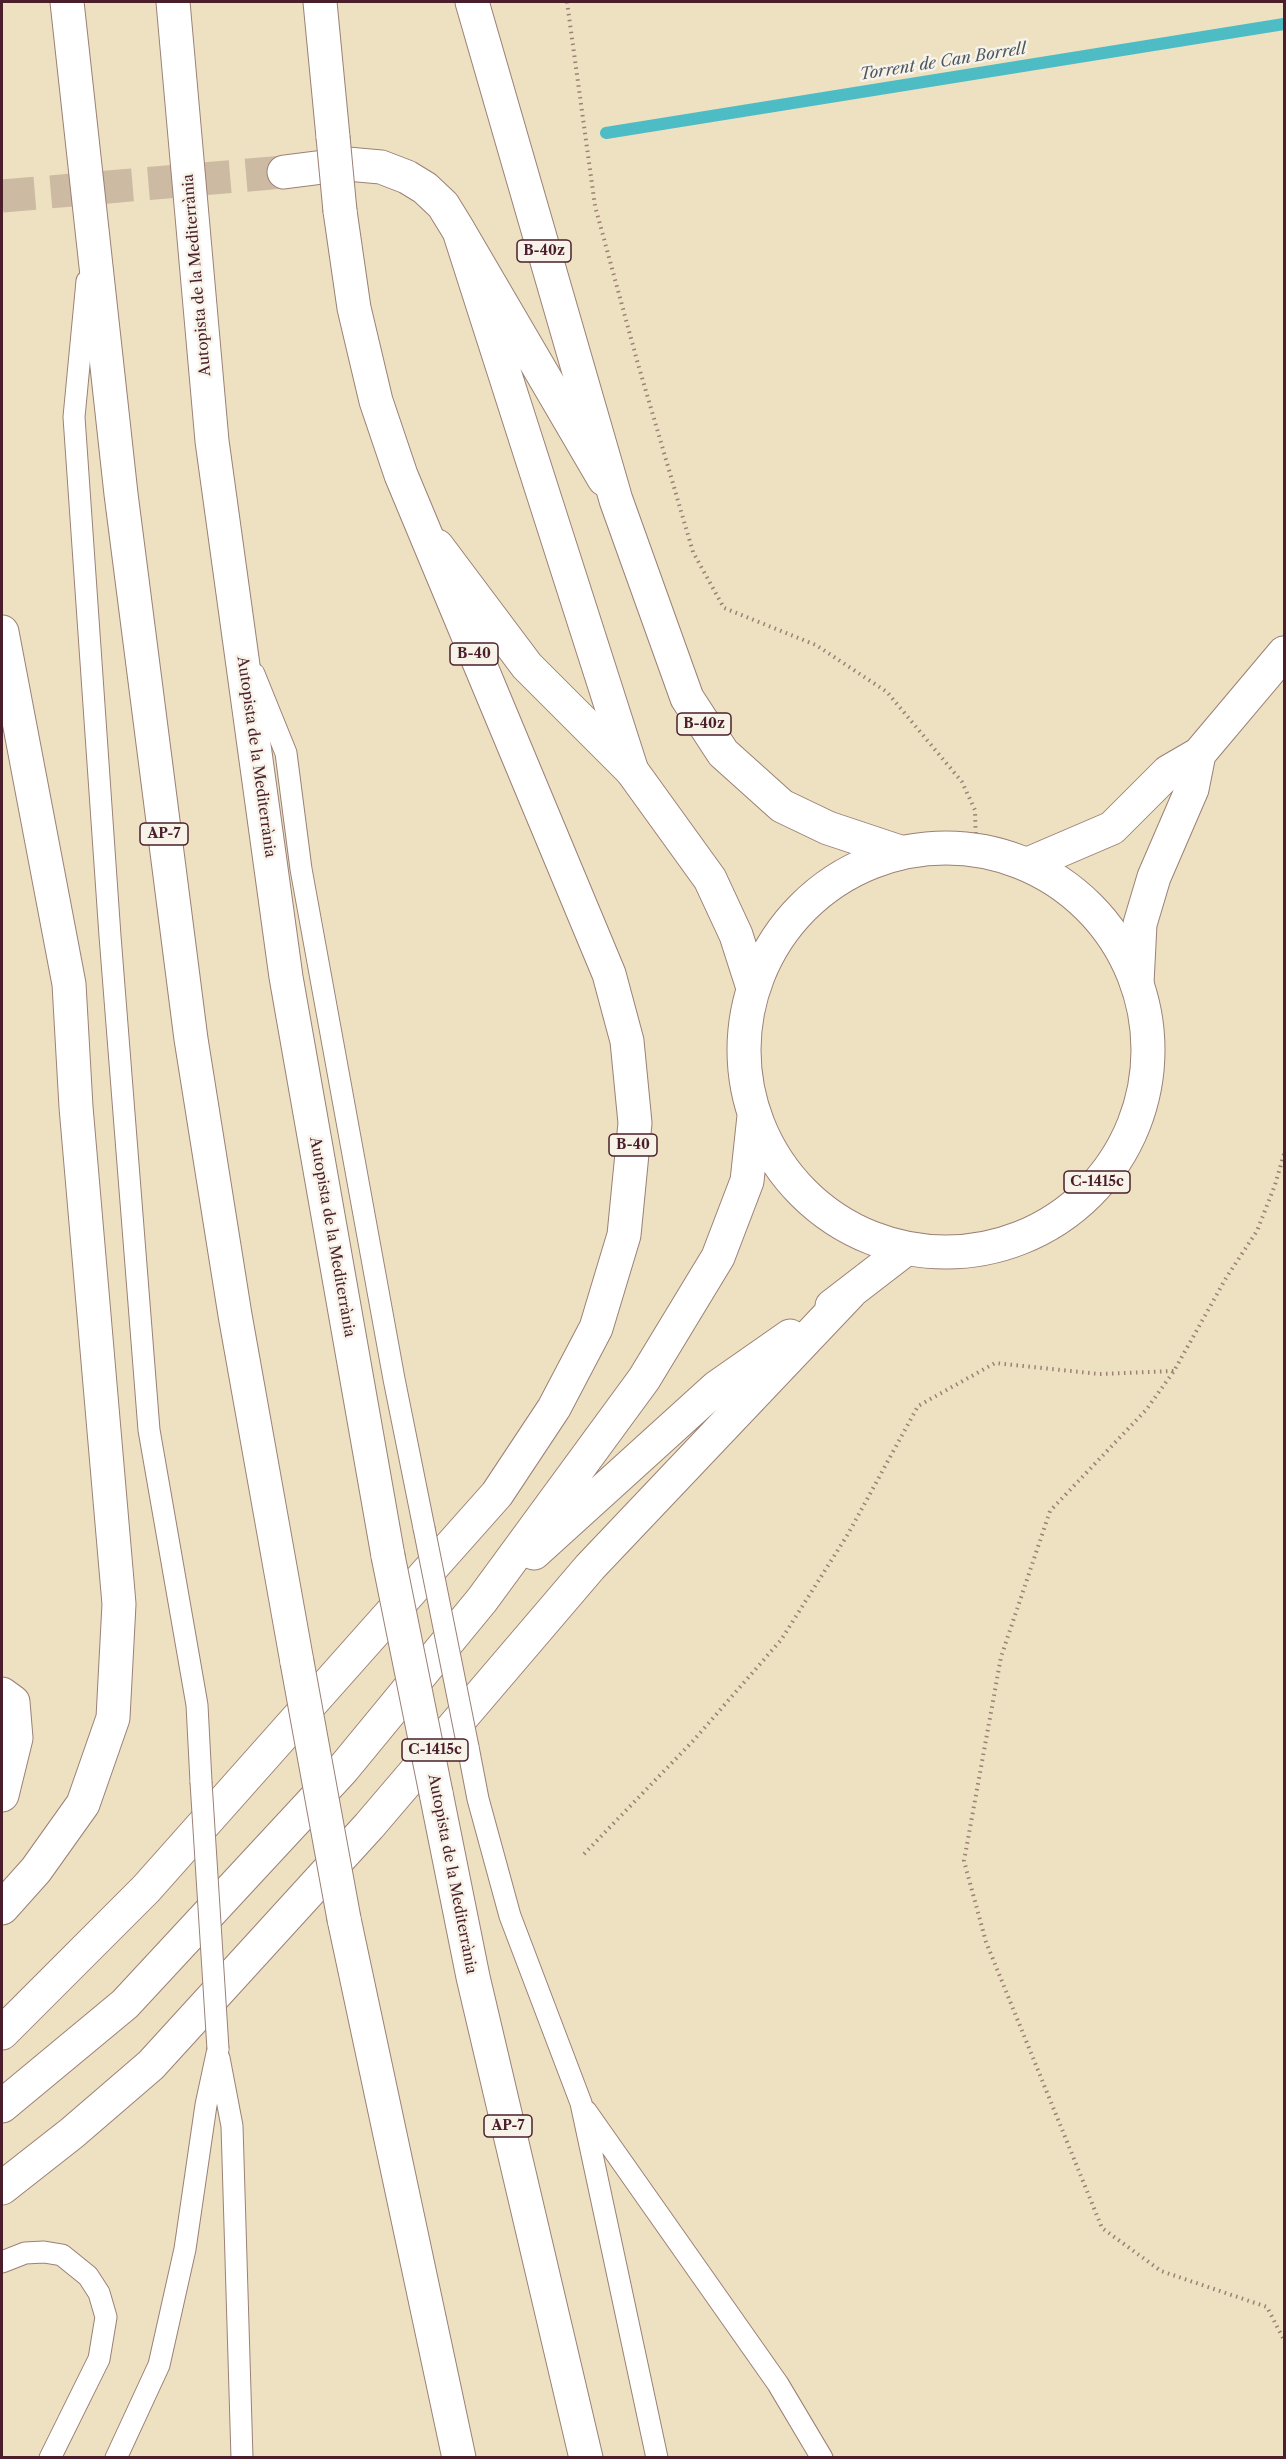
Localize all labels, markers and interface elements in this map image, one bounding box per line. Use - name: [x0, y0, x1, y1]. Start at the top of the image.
- water label: Torrent de Can Borrell: [858, 39, 1028, 85]
- street label: Autopista de la Mediterrània: [179, 173, 215, 377]
- road number: B-40z: [517, 240, 571, 262]
- road number: B-40: [450, 643, 498, 665]
- street label: Autopista de la Mediterrània: [233, 655, 279, 859]
- road number: B-40z: [677, 713, 731, 735]
- road number: AP-7: [140, 823, 188, 845]
- road number: B-40: [609, 1134, 657, 1156]
- street label: Autopista de la Mediterrània: [306, 1136, 358, 1338]
- road number: C-1415c: [1064, 1171, 1130, 1193]
- road number: C-1415c: [402, 1739, 468, 1761]
- street label: Autopista de la Mediterrània: [424, 1773, 480, 1975]
- road number: AP-7: [484, 2115, 532, 2137]

